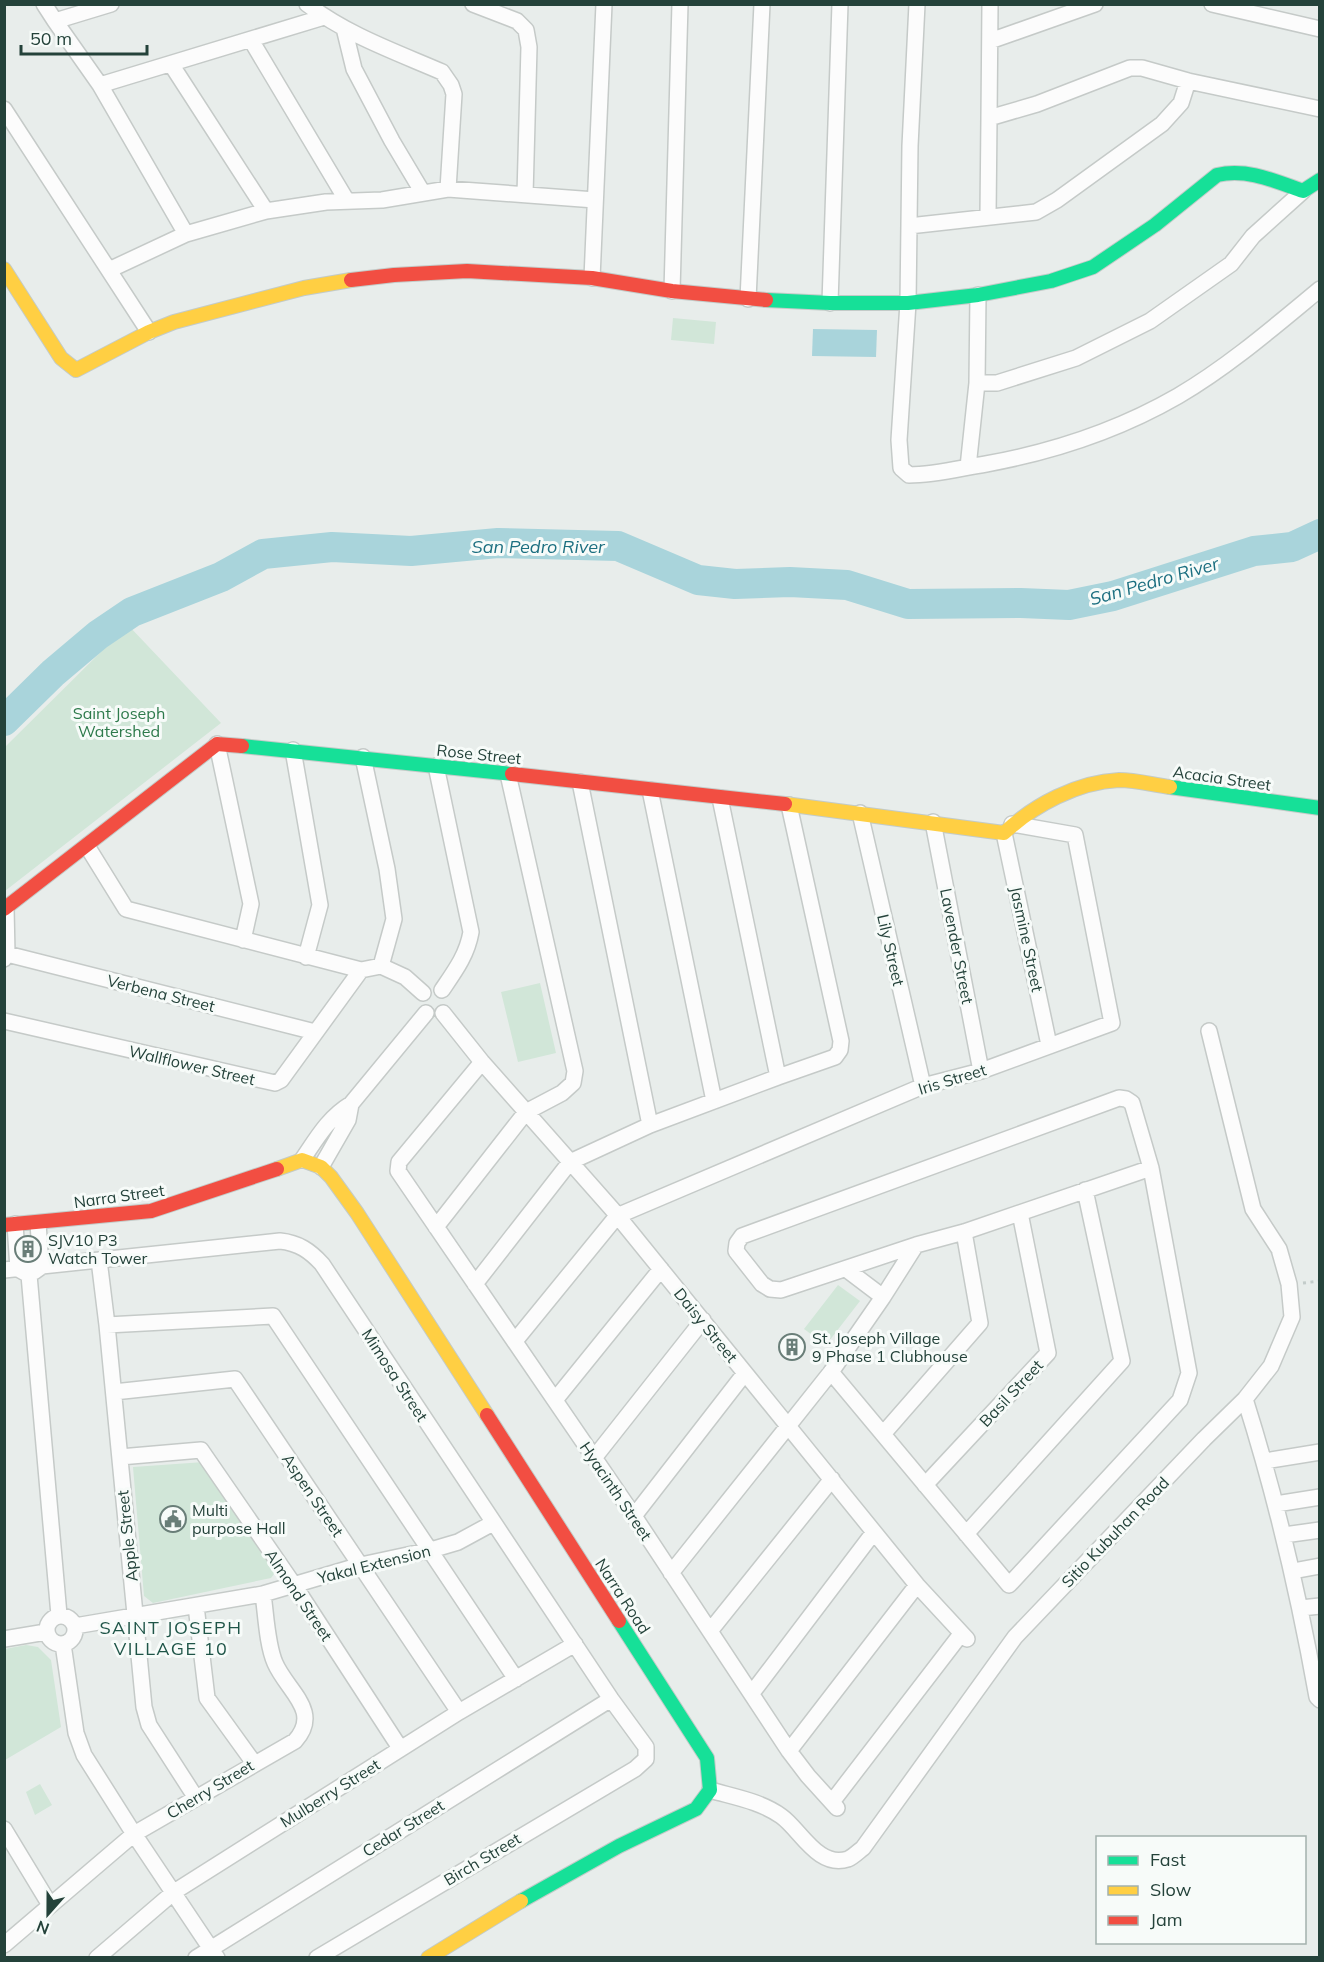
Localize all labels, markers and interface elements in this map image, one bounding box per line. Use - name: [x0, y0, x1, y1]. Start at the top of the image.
- scale bar: [21, 18, 147, 56]
- text: 50 m: [30, 27, 72, 50]
- water label: San Pedro River: [471, 535, 606, 558]
- water label: San Pedro River: [1087, 551, 1223, 610]
- park label: Saint Joseph Watershed: [73, 703, 165, 741]
- street label: Rose Street: [436, 740, 523, 768]
- street label: Acacia Street: [1172, 761, 1273, 795]
- street label: Jasmine Street: [1006, 885, 1048, 994]
- street label: Lavender Street: [936, 887, 978, 1006]
- street label: Lily Street: [873, 912, 909, 988]
- street label: Verbena Street: [105, 970, 217, 1016]
- street label: Wallflower Street: [127, 1041, 258, 1089]
- street label: Iris Street: [916, 1059, 989, 1099]
- street label: Narra Street: [72, 1180, 166, 1212]
- place label: SJV10 P3 Watch Tower: [48, 1230, 147, 1268]
- building icon: SJV10 P3 Watch Tower: [13, 1234, 43, 1264]
- street label: Daisy Street: [670, 1284, 742, 1367]
- street label: Mimosa Street: [358, 1325, 433, 1426]
- place label: St. Joseph Village 9 Phase 1 Clubhouse: [812, 1328, 968, 1366]
- building icon: St. Joseph Village 9 Phase 1 Clubhouse: [777, 1332, 807, 1362]
- street label: Basil Street: [975, 1355, 1047, 1431]
- street label: Hyacinth Street: [576, 1438, 657, 1544]
- street label: Aspen Street: [278, 1450, 348, 1541]
- street label: Sitio Kubuhan Road: [1057, 1472, 1173, 1592]
- street label: Apple Street: [112, 1489, 142, 1583]
- place label: Multi purpose Hall: [192, 1500, 286, 1538]
- public building icon: Multi purpose Hall: [158, 1504, 188, 1534]
- street label: Yakal Extension: [314, 1540, 433, 1588]
- street label: Almond Street: [261, 1545, 337, 1645]
- street label: Narra Road: [591, 1554, 655, 1638]
- district label: SAINT JOSEPH VILLAGE 10: [99, 1616, 243, 1660]
- street label: Mulberry Street: [276, 1754, 384, 1832]
- street label: Cherry Street: [163, 1755, 258, 1823]
- street label: Cedar Street: [358, 1795, 448, 1861]
- street label: Birch Street: [440, 1828, 524, 1890]
- legend: [1096, 1836, 1306, 1944]
- text: Fast: [1150, 1848, 1186, 1871]
- text: Slow: [1150, 1878, 1192, 1901]
- north arrow: [18, 1884, 78, 1944]
- text: Jam: [1150, 1908, 1183, 1931]
- text: N: [33, 1917, 52, 1940]

